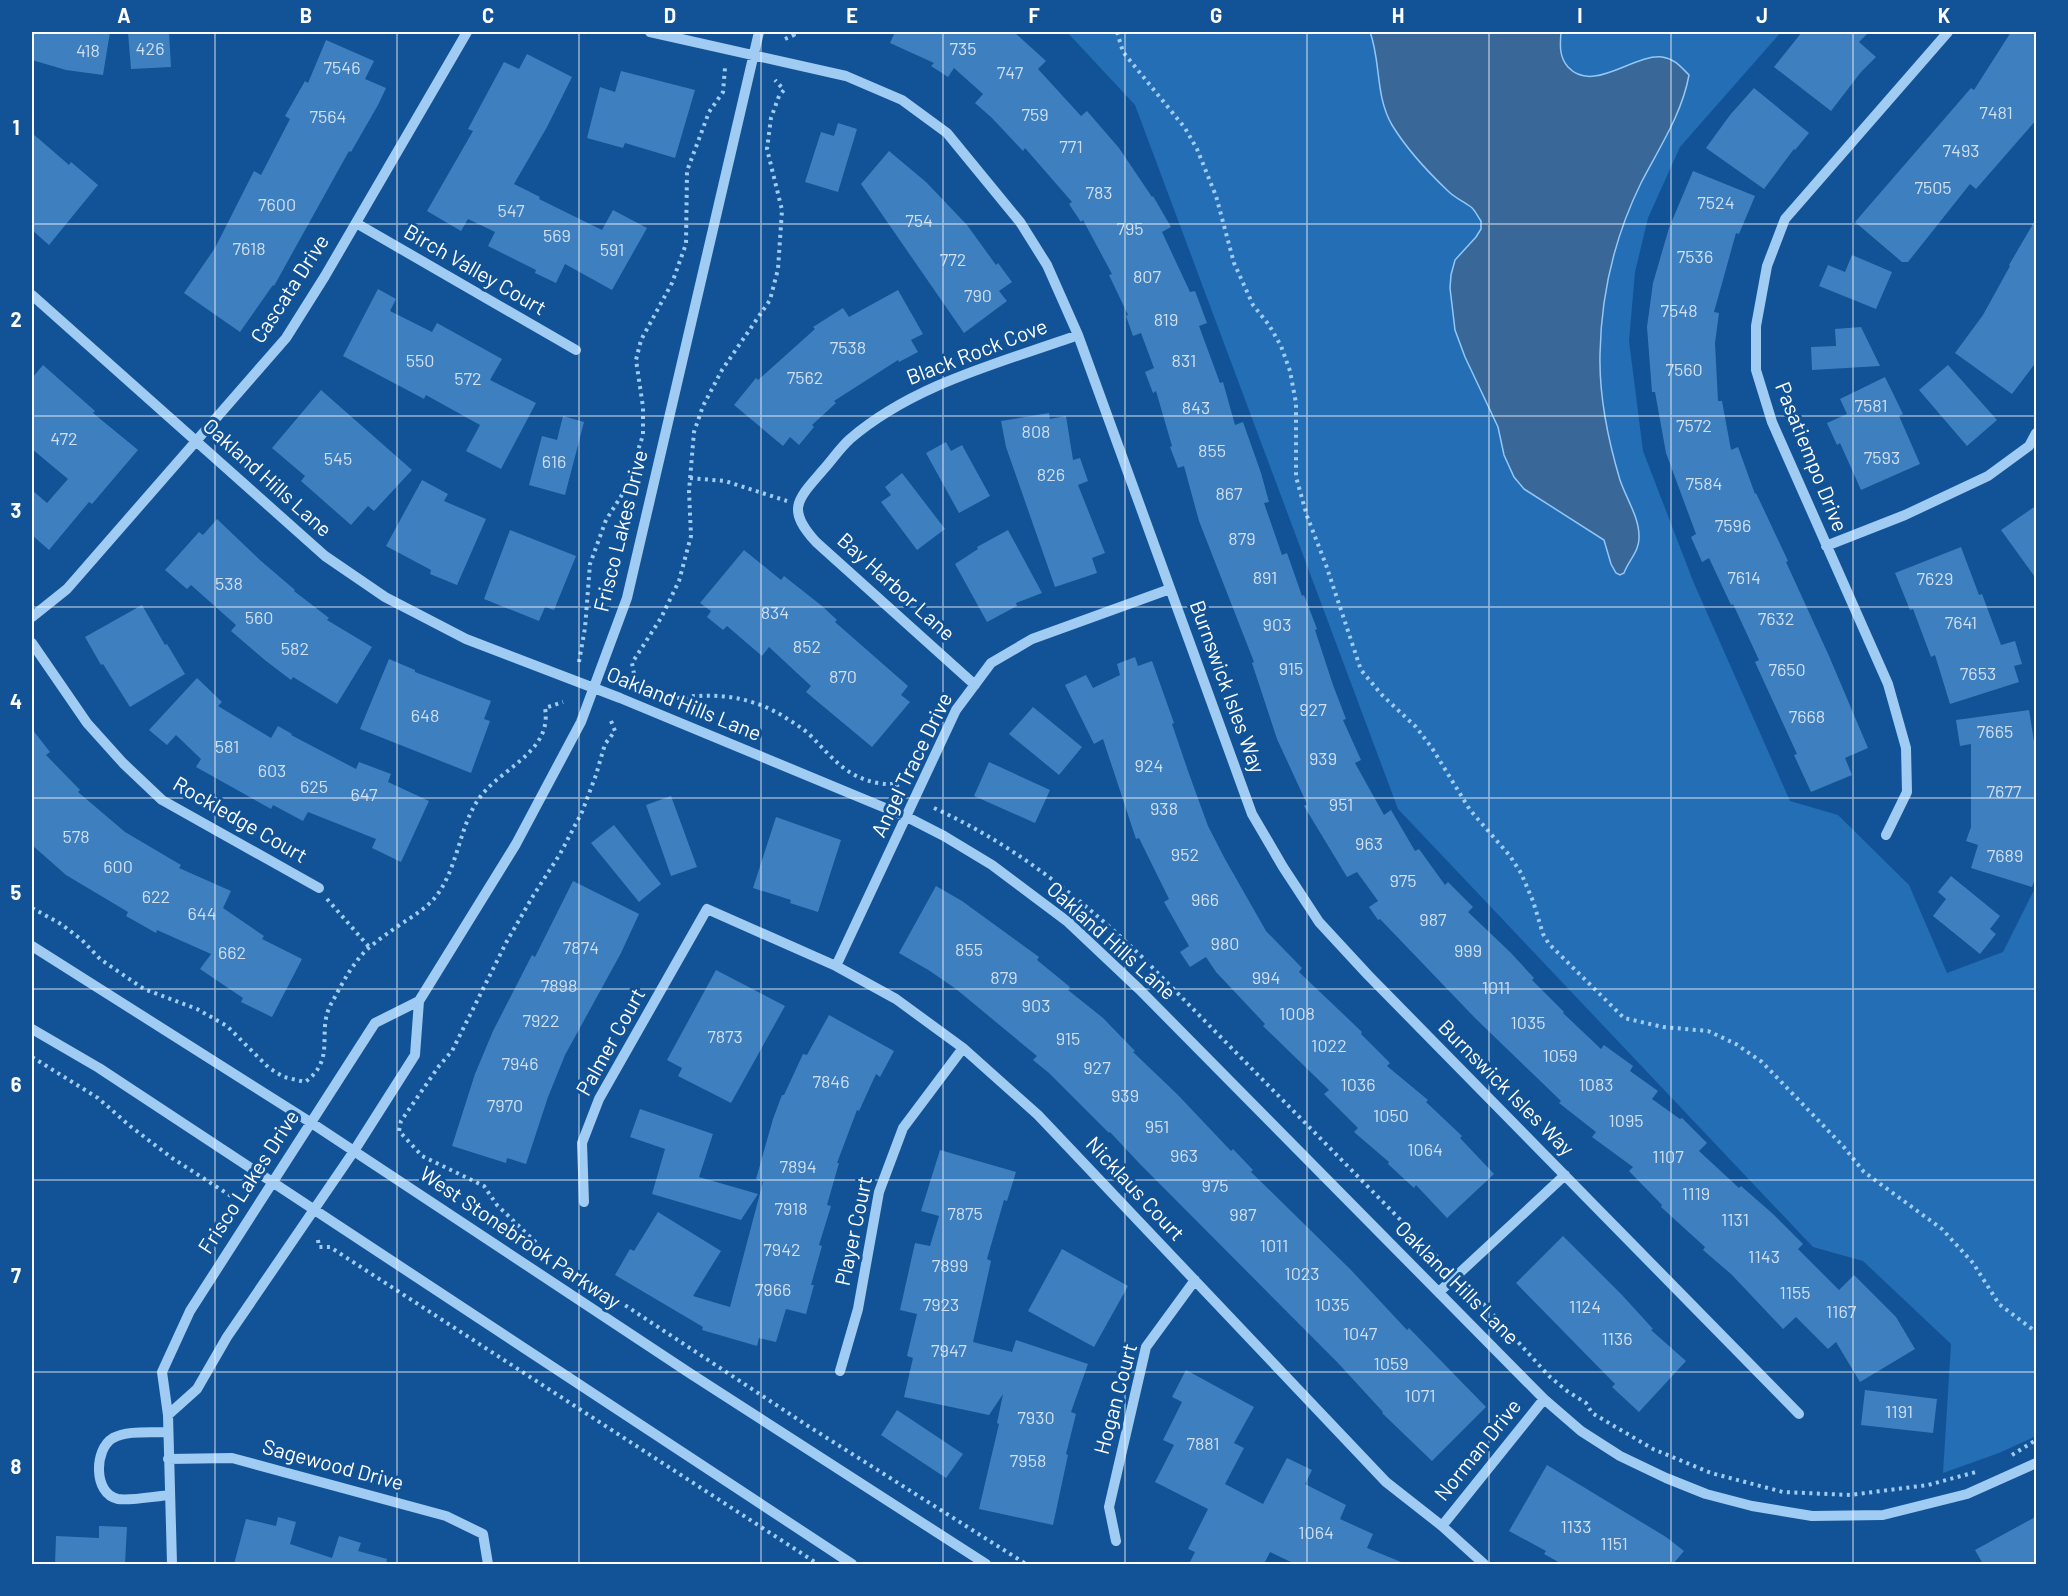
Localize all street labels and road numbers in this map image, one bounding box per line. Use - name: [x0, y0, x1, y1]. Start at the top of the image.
- street label: Birch Valley Court: [400, 218, 551, 320]
- street label: Cascata Drive: [244, 229, 333, 347]
- street label: Black Rock Cove: [903, 312, 1050, 389]
- street label: Pasatiempo Drive: [1771, 378, 1854, 535]
- street label: Oakland Hills Lane: [198, 413, 338, 541]
- street label: Frisco Lakes Drive: [587, 447, 652, 614]
- street label: Bay Harbor Lane: [833, 527, 961, 645]
- street label: Burnswick Isles Way: [1186, 597, 1271, 777]
- street label: Oakland Hills Lane: [604, 660, 766, 745]
- street label: Angel Trace Drive: [865, 688, 956, 841]
- street label: Rockledge Court: [169, 770, 312, 867]
- street label: Oakland Hills Lane: [1042, 876, 1182, 1004]
- street label: Palmer Court: [570, 983, 650, 1099]
- street label: Burnswick Isles Way: [1434, 1014, 1580, 1160]
- street label: Frisco Lakes Drive: [192, 1105, 303, 1258]
- street label: Nicklaus Court: [1082, 1131, 1191, 1245]
- street label: West Stonebrook Parkway: [416, 1160, 626, 1314]
- street label: Player Court: [829, 1174, 876, 1288]
- street label: Oakland Hills Lane: [1391, 1215, 1525, 1349]
- street label: Hogan Court: [1088, 1340, 1141, 1457]
- street label: Norman Drive: [1428, 1393, 1525, 1505]
- street label: Sagewood Drive: [260, 1433, 407, 1494]

